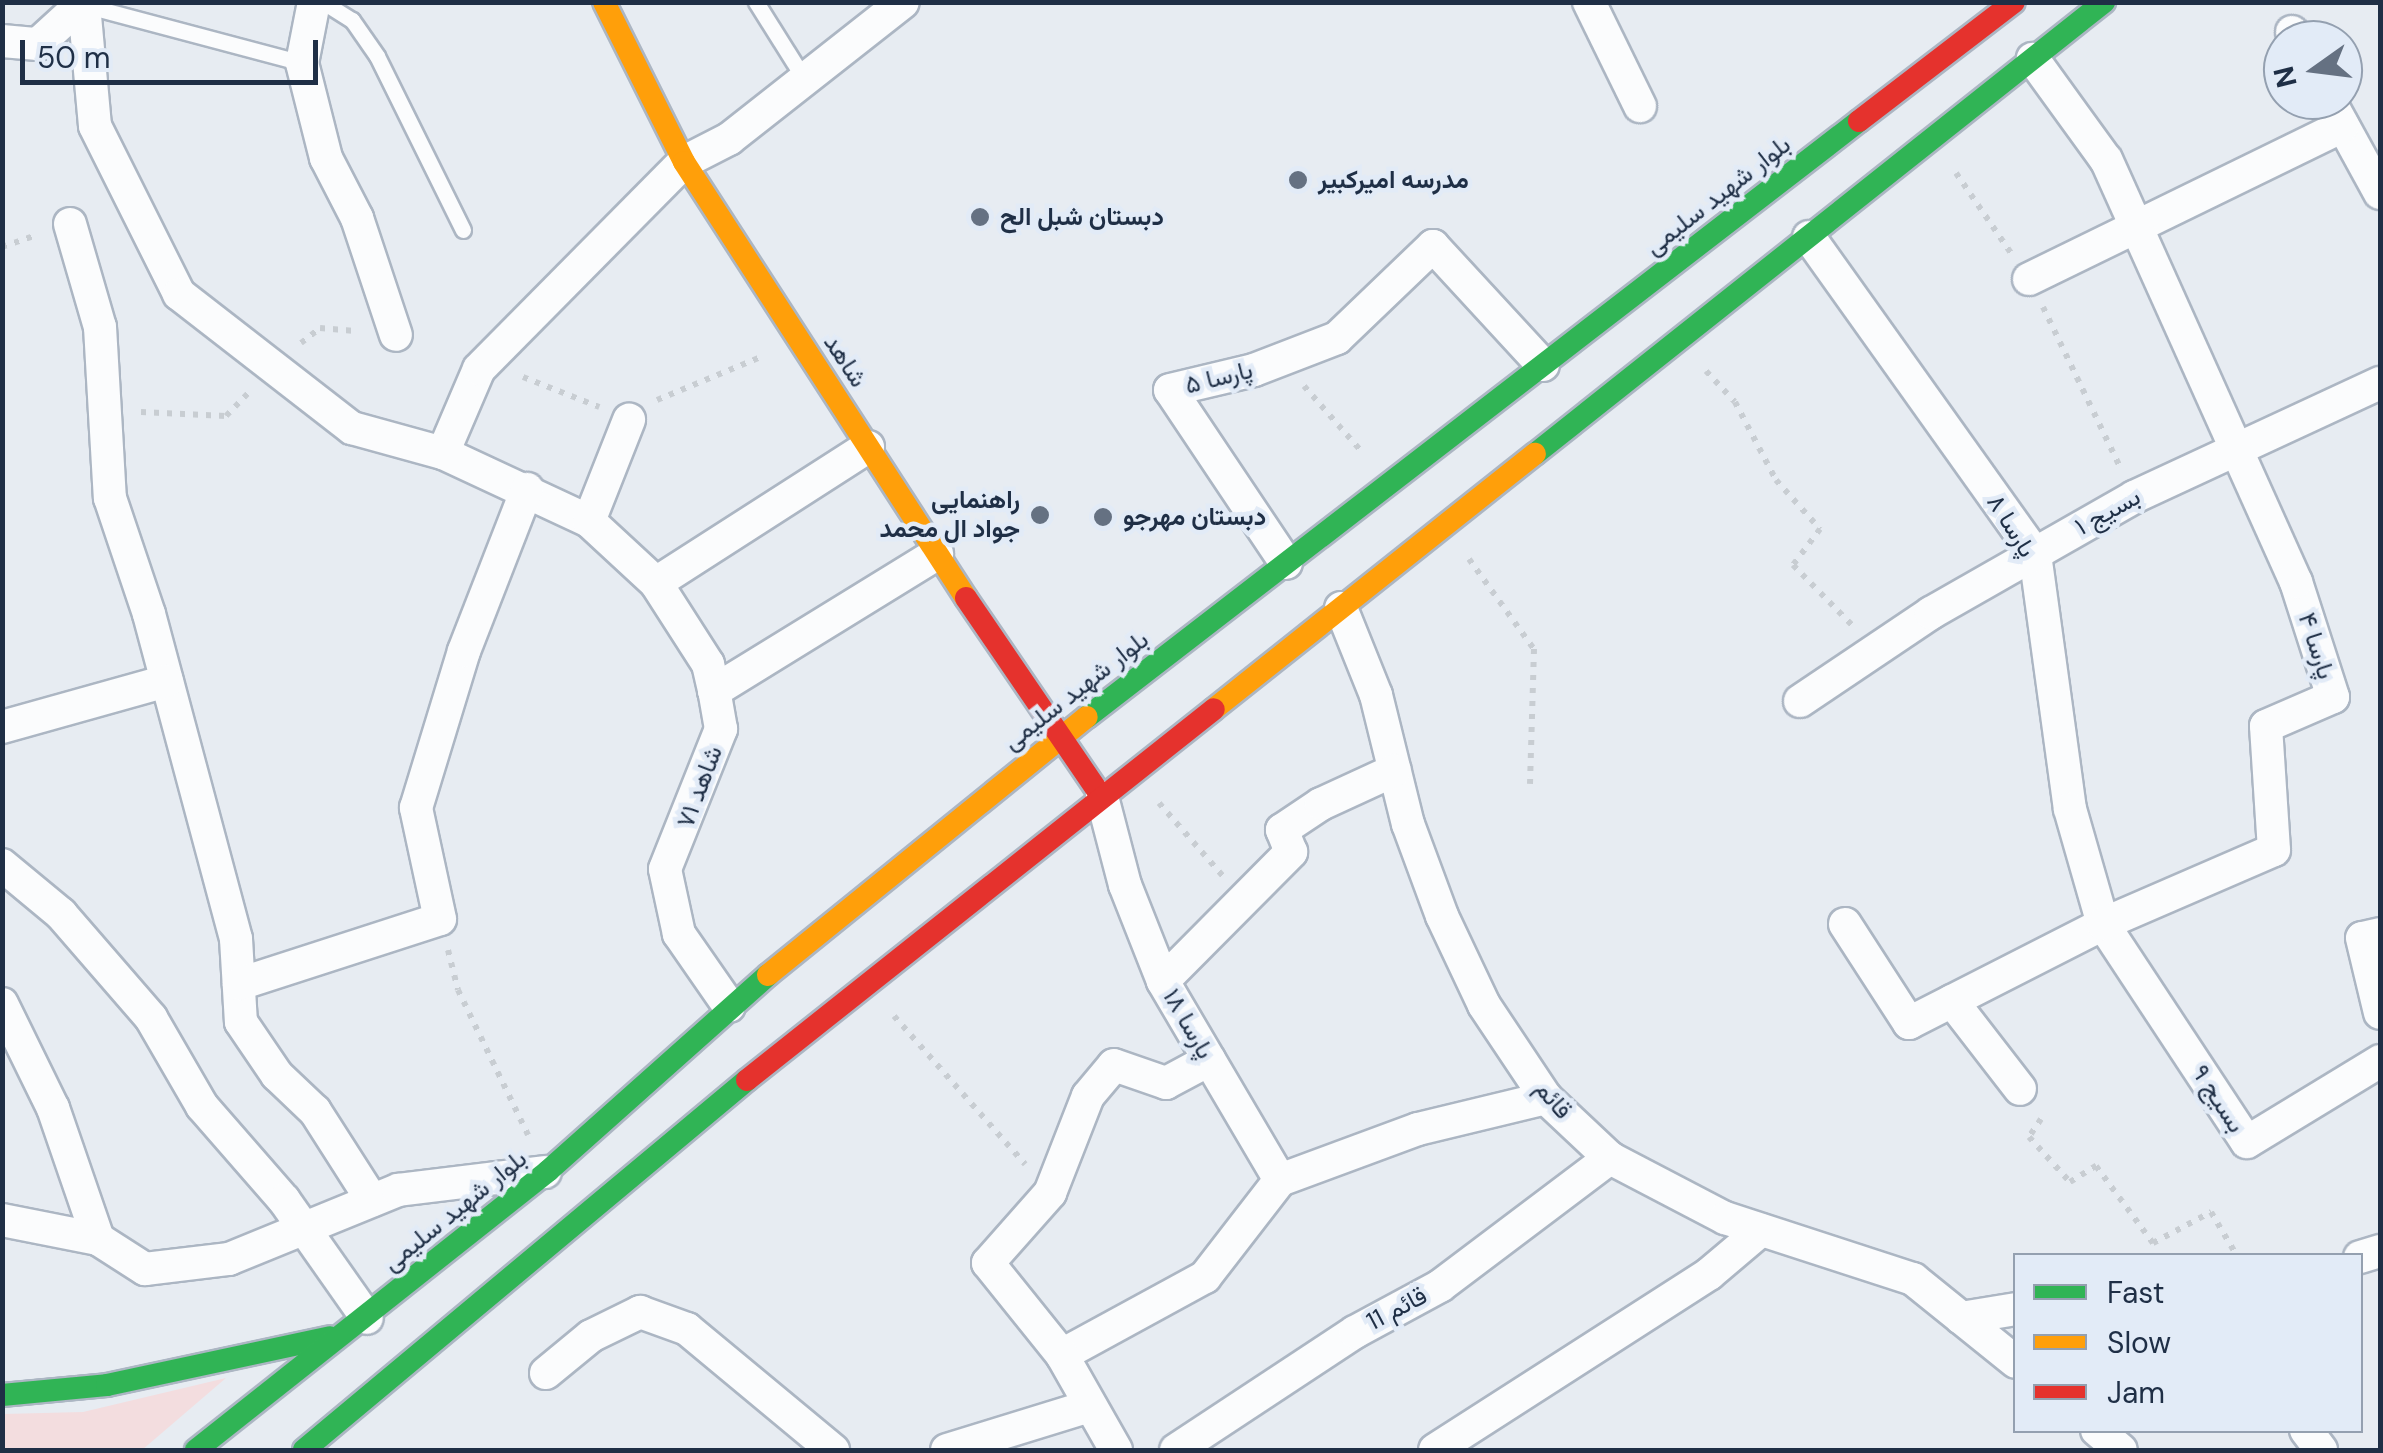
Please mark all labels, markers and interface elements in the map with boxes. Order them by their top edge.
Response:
scale bar [25,20,322,82]
north arrow [2263,20,2363,120]
text: 50 m [37,38,111,77]
text: N [2265,63,2306,91]
street label: بلوار شهید سلیمی [1639,130,1797,262]
place label: مدرسه امیرکبیر [1318,165,1469,195]
marker: مدرسه امیرکبیر [1287,169,1309,191]
place label: دبستان شبل الح [1000,202,1164,232]
marker: دبستان شبل الح [969,206,991,228]
street label: شاهد [817,329,873,393]
street label: پارسا ۵ [1182,355,1256,401]
street label: بسیج ۱ [2070,482,2146,542]
place label: راهنمایی جواد ال محمد [879,486,1020,545]
street label: پارسا ۸ [1980,489,2042,563]
place label: دبستان مهرجو [1123,502,1266,532]
marker: راهنمایی جواد ال محمد [1029,504,1051,526]
marker: دبستان مهرجو [1092,506,1114,528]
street label: پارسا ۴ [2291,609,2341,683]
street label: بلوار شهید سلیمی [997,625,1155,757]
street label: شاهد ۷۱ [671,742,729,832]
street label: پارسا ۱۸ [1156,984,1220,1064]
street label: بسیج ۹ [2185,1059,2251,1139]
street label: قائم [1528,1075,1578,1125]
street label: بلوار شهید سلیمی [377,1144,533,1278]
legend [2013,1253,2363,1433]
text: Fast [2107,1273,2165,1312]
street label: قائم 11 [1362,1281,1432,1337]
text: Slow [2107,1323,2171,1362]
text: Jam [2107,1373,2165,1412]

